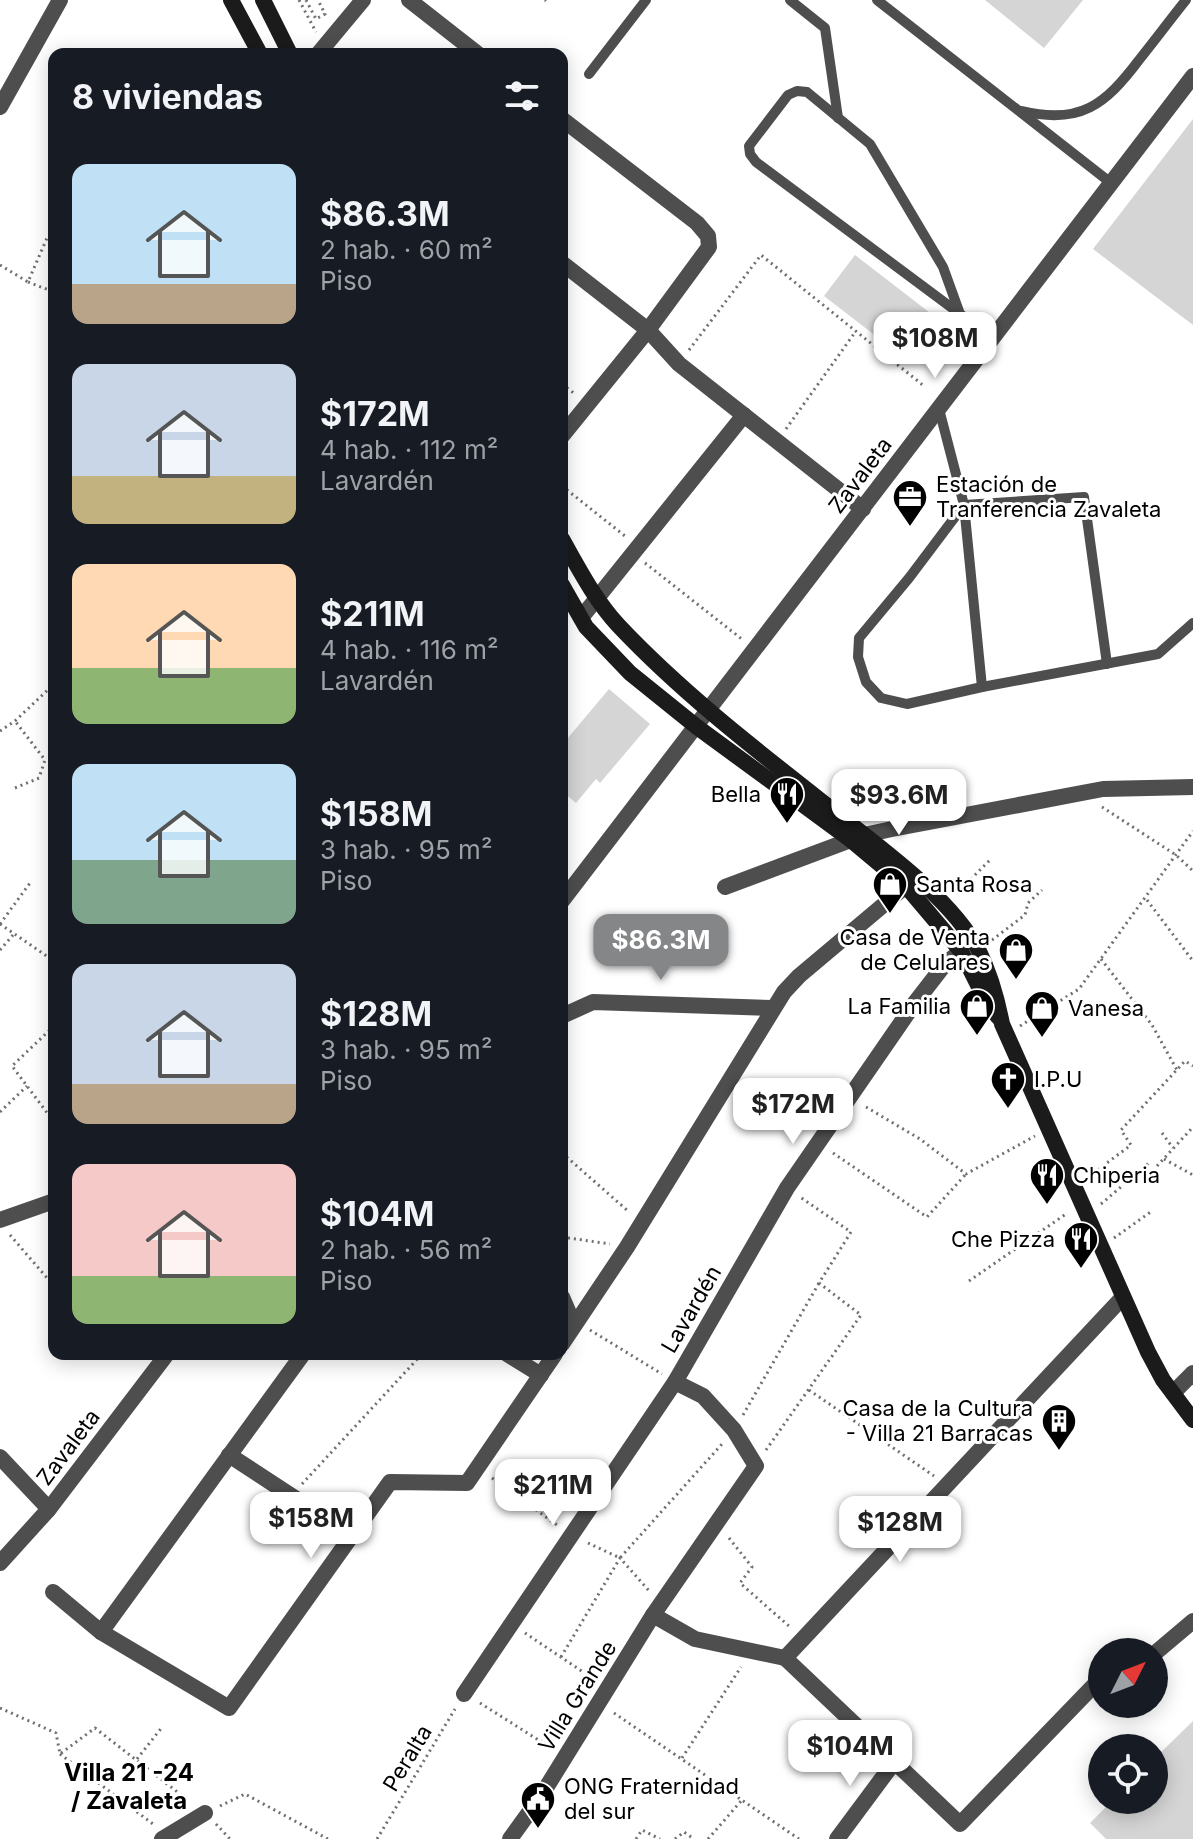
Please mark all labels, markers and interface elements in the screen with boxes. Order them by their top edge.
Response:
icon: filters [500,74,544,118]
text: 8 viviendas [72,76,263,117]
text: $86.3M [320,193,450,234]
icon: home [136,196,232,292]
text: 2 hab. · 60 m² [320,234,493,265]
text: Piso [320,265,372,296]
pin: $108M [879,312,991,380]
text: $108M [892,322,978,353]
text: $172M [320,393,430,434]
icon: home [136,396,232,492]
street label: Zavaleta [823,432,897,518]
text: 4 hab. · 112 m² [320,434,498,465]
text: Lavardén [320,465,434,496]
place label: Estación de Tranferencia Zavaleta [936,471,1161,522]
office icon: Estación de Tranferencia Zavaleta [891,478,929,528]
text: $211M [320,593,425,634]
icon: home [136,596,232,692]
text: 4 hab. · 116 m² [320,634,498,665]
text: Lavardén [320,665,434,696]
pin: $93.6M [834,769,964,837]
restaurant icon: Bella [768,775,806,825]
text: $93.6M [849,779,949,810]
place label: Bella [711,781,761,807]
text: $158M [320,793,432,834]
icon: home [136,796,232,892]
text: 3 hab. · 95 m² [320,834,492,865]
text: Piso [320,865,372,896]
shop icon: Santa Rosa [871,865,909,915]
place label: Santa Rosa [916,871,1032,897]
pin: $86.3M [596,914,726,982]
text: $86.3M [611,924,711,955]
place label: Casa de Venta de Celulares [839,924,990,975]
shop icon: Casa de Venta de Celulares [997,931,1035,981]
shop icon: La Familia [958,987,996,1037]
shop icon: Vanesa [1023,989,1061,1039]
text: $128M [320,993,432,1034]
place label: La Familia [848,993,951,1019]
place label: Vanesa [1068,995,1144,1021]
icon: home [136,996,232,1092]
text: 3 hab. · 95 m² [320,1034,492,1065]
church icon: I.P.U [989,1060,1027,1110]
text: Piso [320,1065,372,1096]
place label: I.P.U [1034,1066,1082,1092]
pin: $172M [737,1078,849,1146]
text: $172M [751,1088,835,1119]
restaurant icon: Chiperia [1028,1156,1066,1206]
place label: Chiperia [1073,1162,1160,1188]
text: $104M [320,1193,435,1234]
icon: home [136,1196,232,1292]
restaurant icon: Che Pizza [1062,1220,1100,1270]
place label: Che Pizza [951,1226,1055,1252]
text: 2 hab. · 56 m² [320,1234,492,1265]
street label: Lavardén [656,1261,726,1357]
text: Piso [320,1265,372,1296]
place label: Casa de la Cultura - Villa 21 Barracas [842,1395,1033,1446]
building icon: Casa de la Cultura - Villa 21 Barracas [1040,1402,1078,1452]
street label: Zavaleta [31,1404,105,1490]
pin: $211M [497,1459,609,1527]
text: $211M [513,1469,593,1500]
pin: $158M [255,1492,367,1560]
pin: $128M [844,1496,956,1564]
text: $158M [268,1502,354,1533]
text: $128M [857,1506,943,1537]
street label: Villa Grande [533,1636,621,1756]
north arrow [1088,1638,1168,1718]
map controls [1088,1638,1168,1814]
street label: Peralta [377,1720,437,1796]
pin: $104M [794,1720,906,1788]
text: $104M [806,1730,894,1761]
button: locate [1088,1734,1168,1814]
district label: Villa 21 -24 / Zavaleta [64,1758,194,1815]
place label: ONG Fraternidad del sur [564,1773,739,1824]
public building icon: ONG Fraternidad del sur [519,1780,557,1830]

